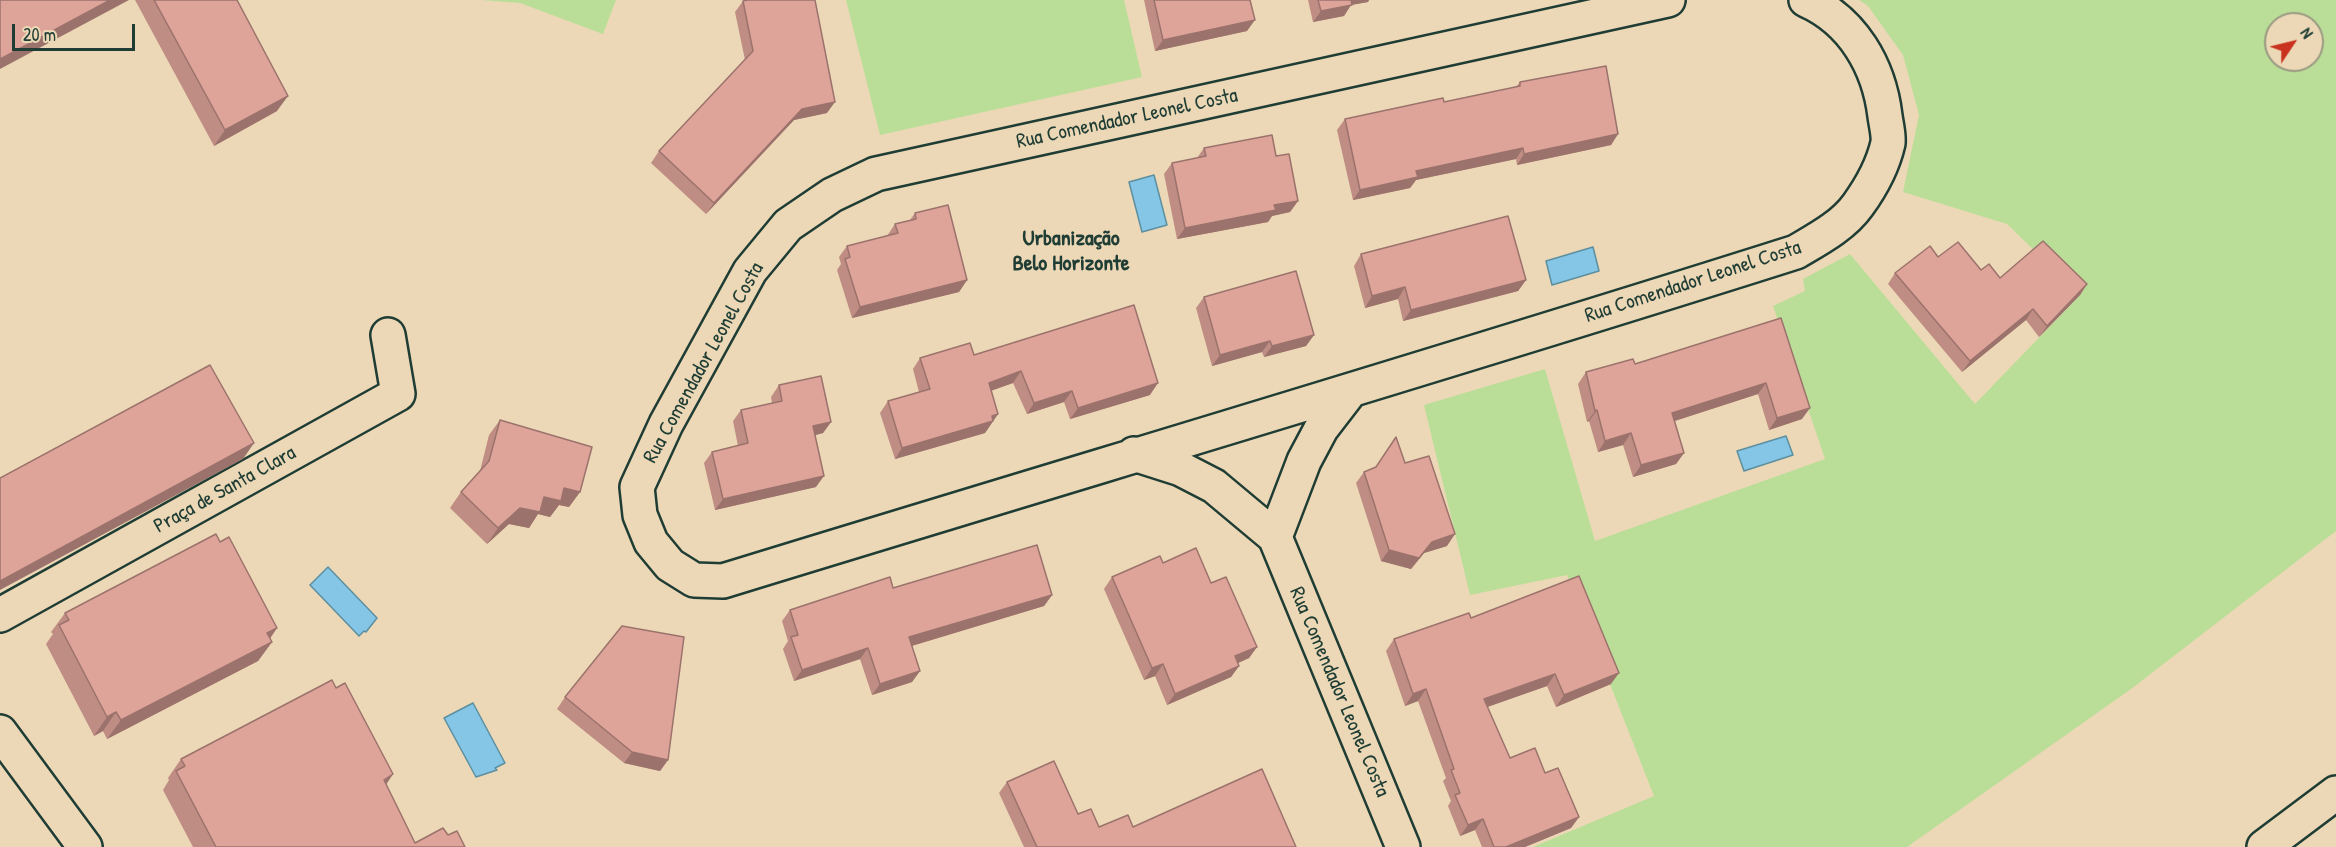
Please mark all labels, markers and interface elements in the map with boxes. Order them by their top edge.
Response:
scale bar [15,12,138,50]
north arrow [2264,12,2324,72]
text: 20 m [23,22,56,47]
text: N [2296,23,2319,43]
street label: Rua Comendador Leonel Costa [1014,83,1240,155]
district label: Urbanização Belo Horizonte [1013,226,1129,278]
street label: Rua Comendador Leonel Costa [1582,235,1804,329]
street label: Rua Comendador Leonel Costa [638,258,770,468]
street label: Praça de Santa Clara [150,441,300,539]
street label: Rua Comendador Leonel Costa [1283,583,1395,801]

